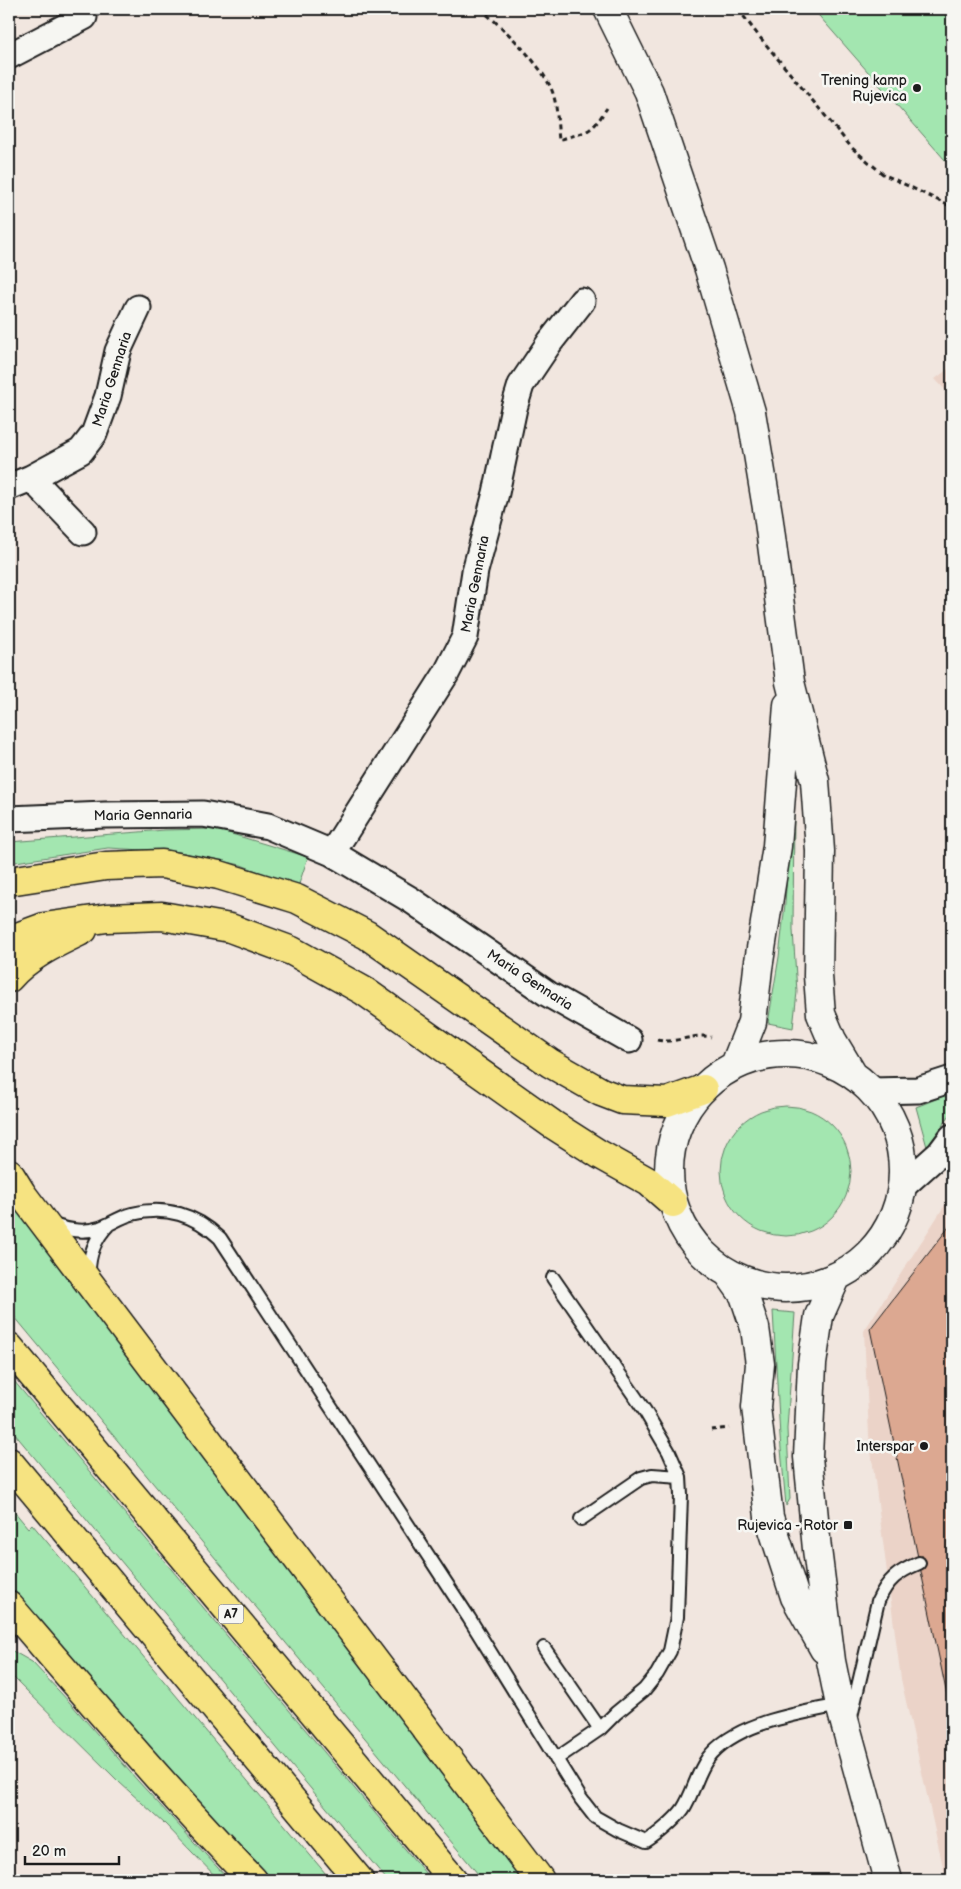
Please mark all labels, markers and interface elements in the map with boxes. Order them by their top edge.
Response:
place label: Trening kamp Rujevica [821,72,907,105]
marker: Trening kamp Rujevica [911,82,923,94]
street label: Maria Gennaria [89,329,135,429]
street label: Maria Gennaria [457,534,493,634]
street label: Maria Gennaria [93,806,193,824]
street label: Maria Gennaria [484,946,576,1014]
place label: Interspar [857,1438,915,1455]
marker: Interspar [918,1440,930,1452]
place label: Rujevica - Rotor [737,1517,839,1534]
marker: Rujevica - Rotor [842,1519,854,1531]
road number: A7 [218,1605,244,1624]
scale bar [25,1834,119,1866]
text: 20 m [32,1842,66,1861]

